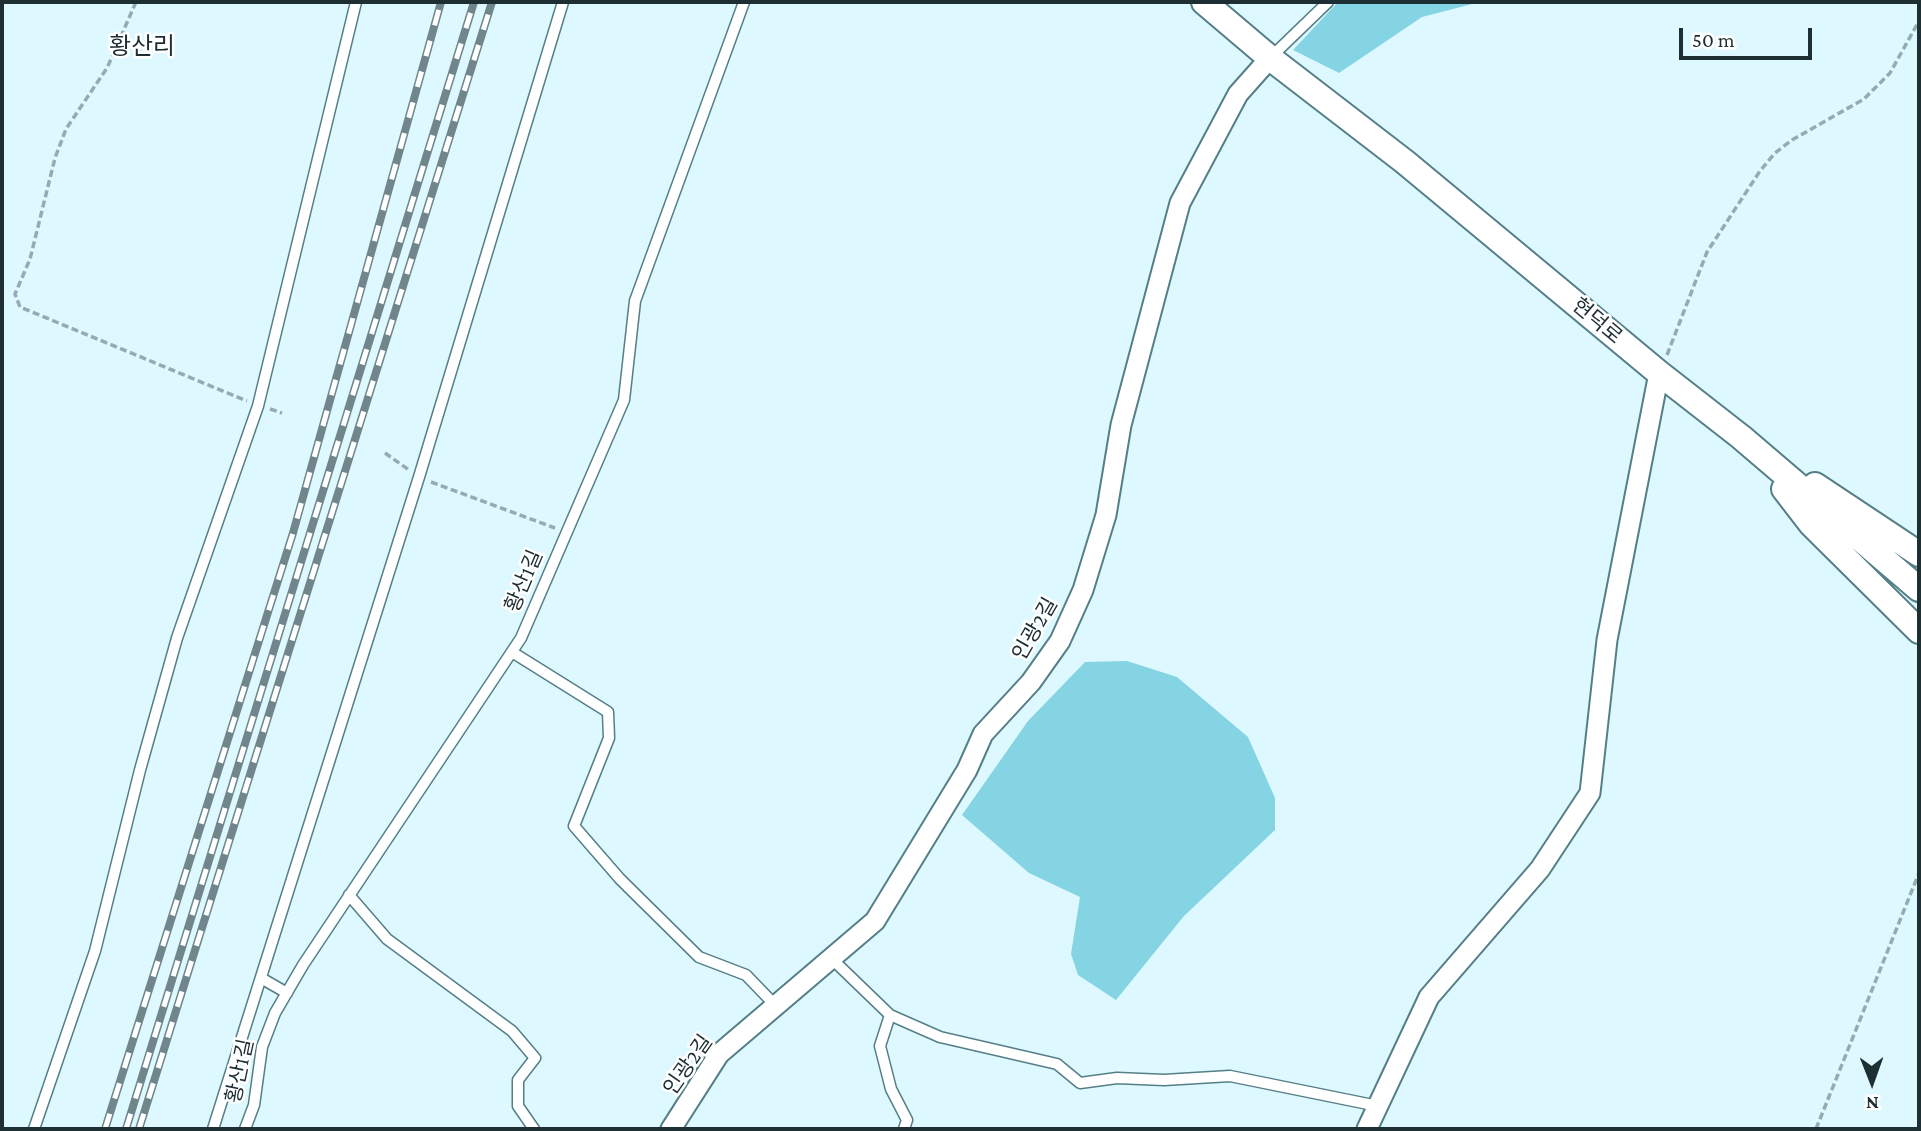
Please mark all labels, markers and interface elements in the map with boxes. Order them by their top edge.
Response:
scale bar [1683,14,1816,58]
text: 50 m [1692,28,1735,52]
district label: 황산리 [109,33,175,61]
street label: 현덕로 [1567,293,1627,349]
street label: 황산1길 [500,546,548,616]
street label: 인광2길 [1007,593,1063,665]
street label: 인광2길 [658,1030,718,1100]
street label: 황산1길 [221,1037,259,1105]
north arrow [1837,1047,1907,1117]
text: N [1866,1093,1879,1114]

